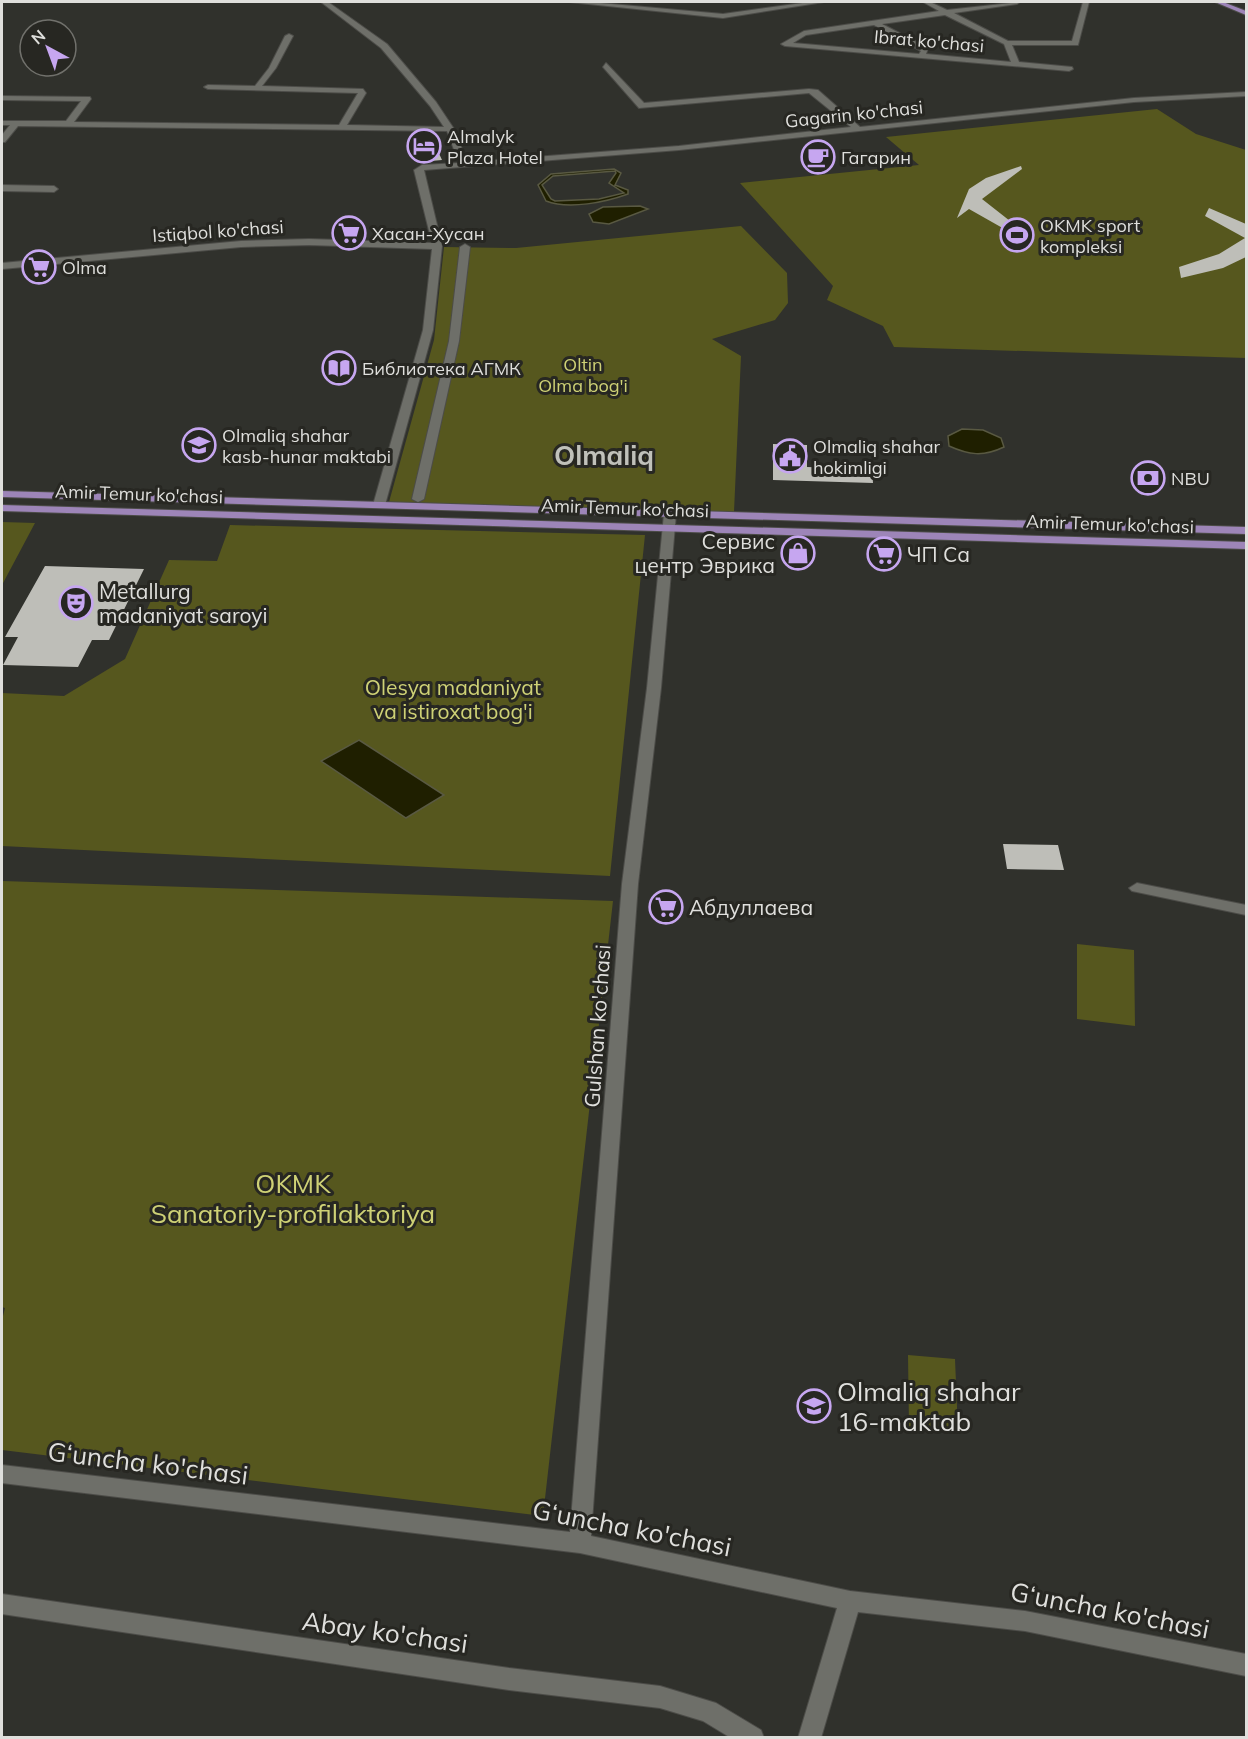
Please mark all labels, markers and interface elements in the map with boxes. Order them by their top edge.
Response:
north arrow [18,18,78,78]
text: N [27,25,49,48]
street label: Ibrat ko'chasi [873,25,985,57]
street label: Gagarin ko'chasi [784,95,924,133]
place label: Almalyk Plaza Hotel [447,125,543,169]
hotel icon: Almalyk Plaza Hotel [406,128,442,164]
cafe icon: Гагарин [800,139,836,175]
place label: Гагарин [841,146,911,169]
place label: OKMK sport kompleksi [1040,214,1140,258]
street label: Istiqbol ko'chasi [151,215,285,247]
supermarket icon: Хасан-Хусан [331,215,367,251]
sports icon: OKMK sport kompleksi [999,217,1035,253]
place label: Хасан-Хусан [372,222,485,245]
supermarket icon: Olma [21,249,57,285]
place label: Olma [62,256,107,279]
library icon: Библиотека АГМК [321,350,357,386]
park label: Oltin Olma bog'i [538,353,628,397]
place label: Библиотека АГМК [362,357,521,380]
place label: Olmaliq shahar kasb-hunar maktabi [222,424,391,468]
school or university icon: Olmaliq shahar kasb-hunar maktabi [181,427,217,463]
place label: Olmaliq shahar hokimligi [813,435,940,479]
district label: Olmaliq [554,438,654,472]
public building icon: Olmaliq shahar hokimligi [772,438,808,474]
bank icon: NBU [1130,460,1166,496]
place label: NBU [1171,467,1210,490]
street label: Amir Temur ko'chasi [55,480,223,508]
street label: Amir Temur ko'chasi [541,494,709,522]
street label: Amir Temur ko'chasi [1026,510,1194,538]
place label: Сервис центр Эврика [635,528,775,578]
shop icon: Сервис центр Эврика [780,535,816,571]
supermarket icon: ЧП Са [866,536,902,572]
place label: ЧП Са [907,541,970,567]
place label: Metallurg madaniyat saroyi [99,578,267,628]
theatre icon: Metallurg madaniyat saroyi [58,585,94,621]
park label: Olesya madaniyat va istiroxat bog'i [365,674,541,724]
supermarket icon: Абдуллаева [648,889,684,925]
place label: Абдуллаева [689,894,813,920]
street label: Gulshan ko'chasi [578,944,616,1108]
park label: OKMK Sanatoriy-profilaktoriya [151,1167,435,1230]
place label: Olmaliq shahar 16-maktab [837,1375,1021,1438]
school or university icon: Olmaliq shahar 16-maktab [796,1388,832,1424]
street label: G‘uncha ko'chasi [46,1434,250,1492]
street label: G‘uncha ko'chasi [530,1493,734,1563]
street label: G‘uncha ko'chasi [1008,1575,1212,1645]
street label: Abay ko'chasi [300,1604,470,1660]

